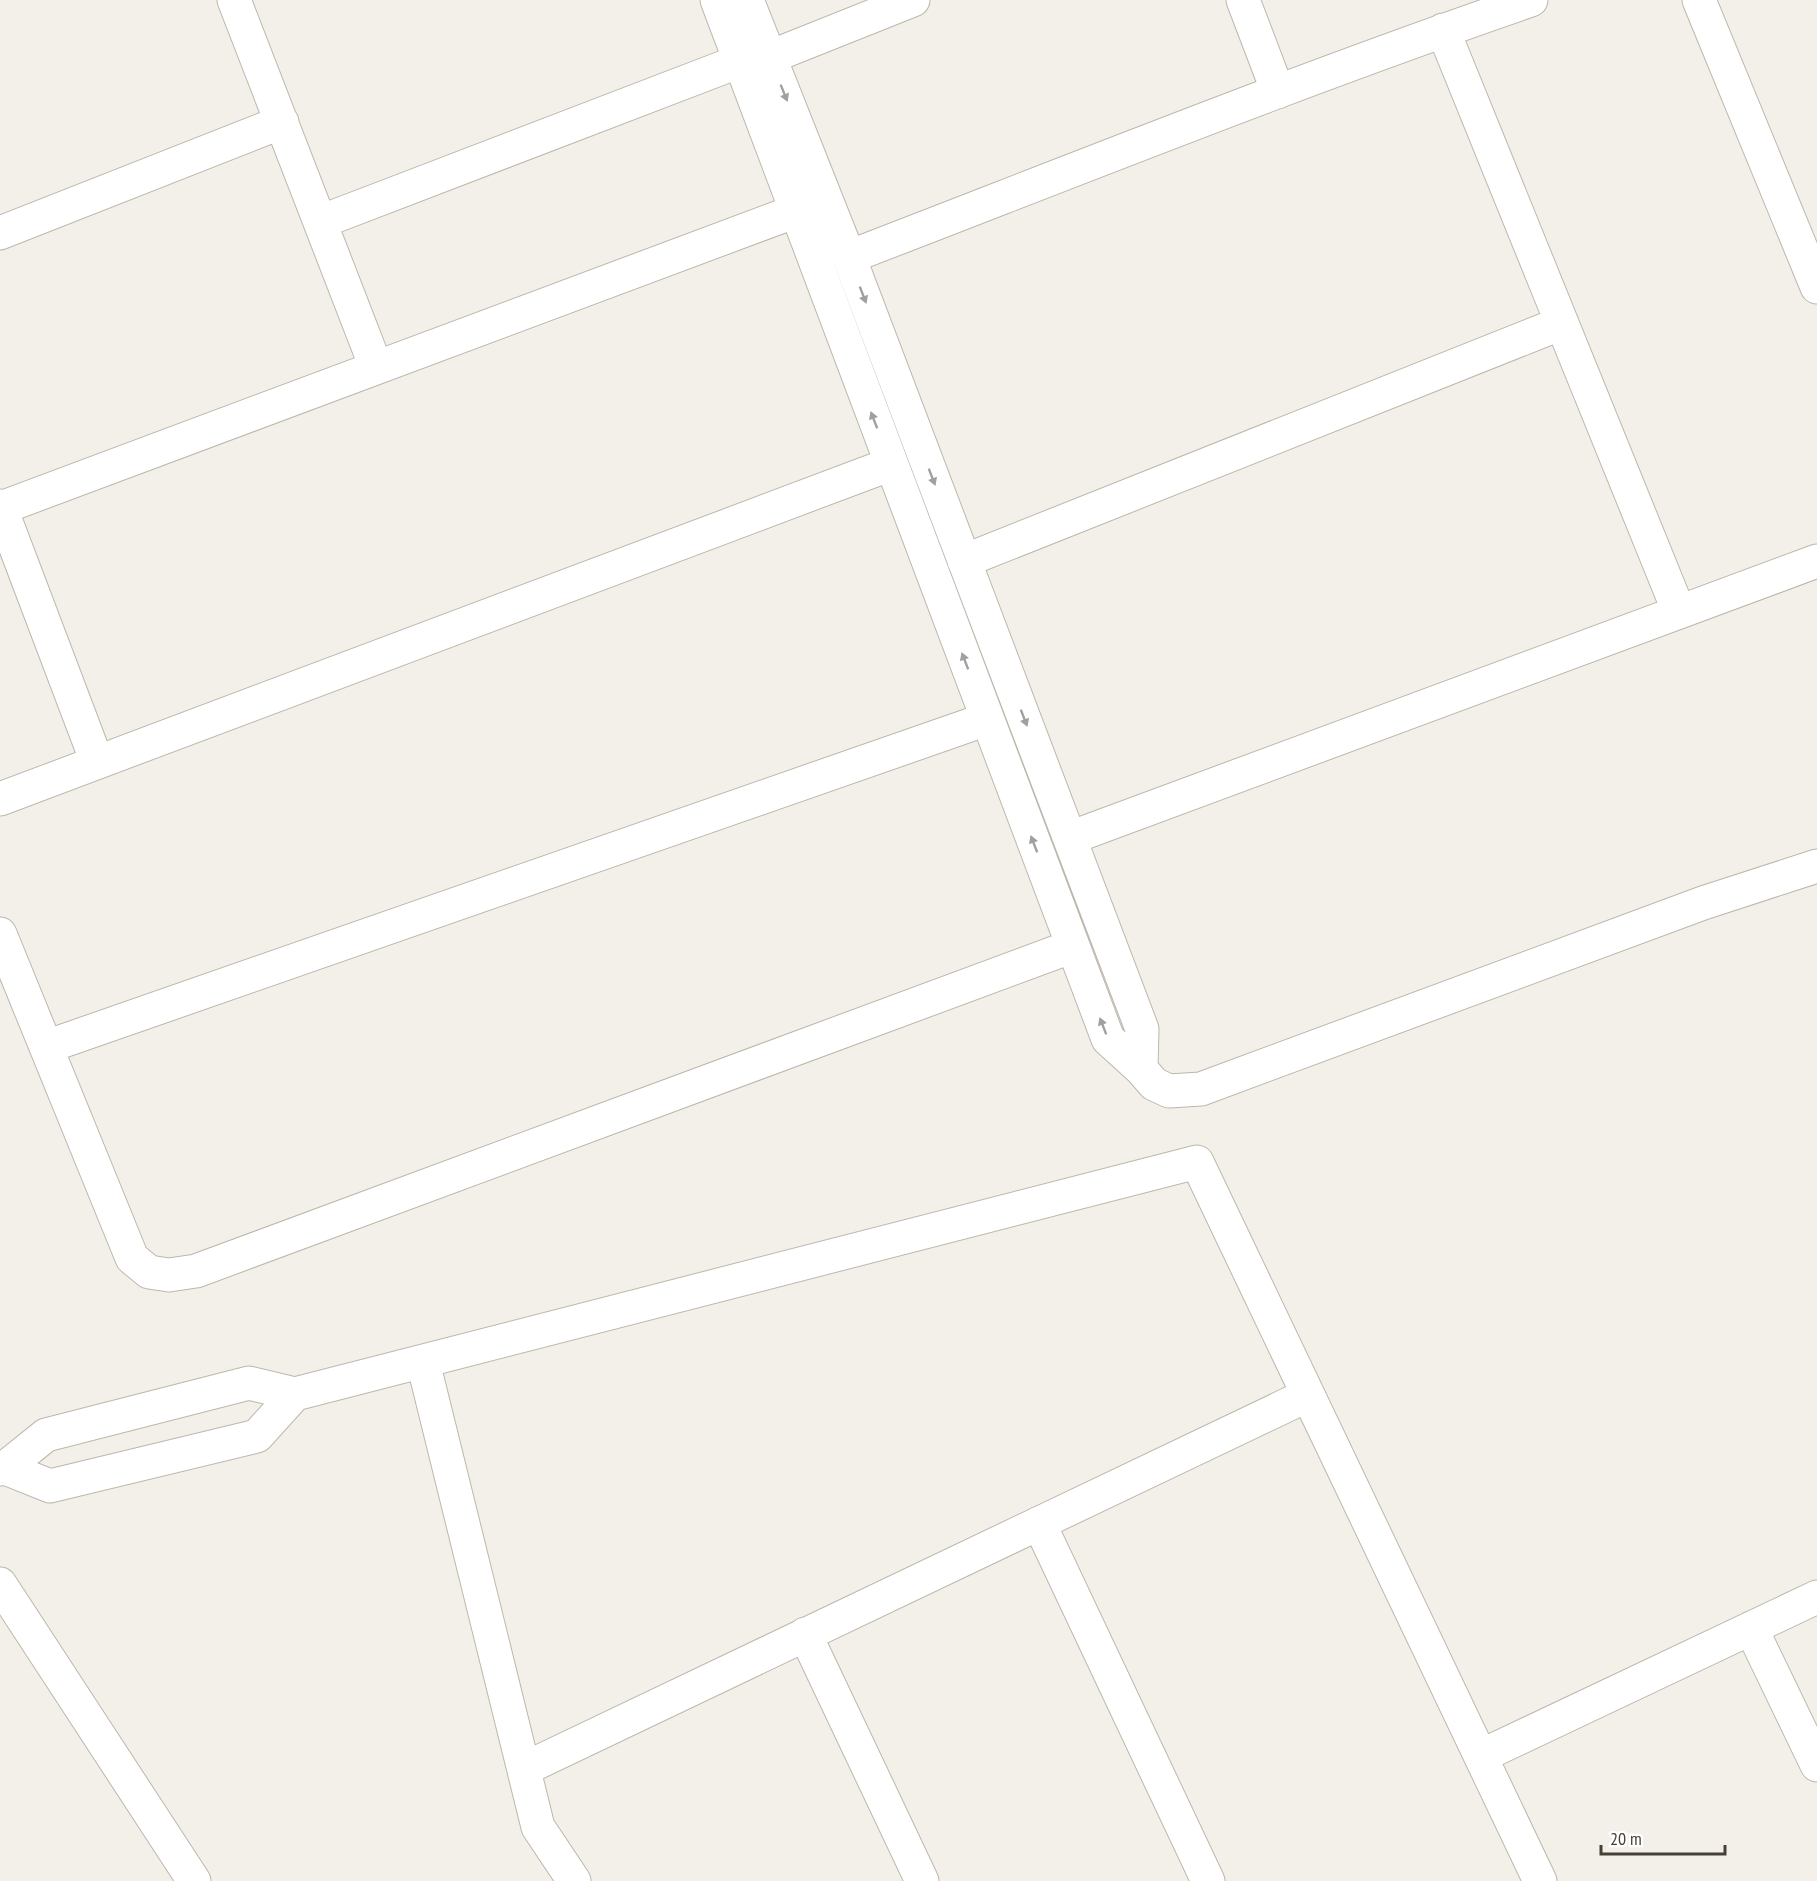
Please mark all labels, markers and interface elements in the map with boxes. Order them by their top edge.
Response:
one-way arrow [779,85,789,103]
one-way arrow [858,286,868,304]
one-way arrow [869,411,879,429]
one-way arrow [928,468,938,486]
one-way arrow [960,652,969,670]
one-way arrow [1020,709,1029,727]
one-way arrow [1029,834,1039,852]
one-way arrow [1098,1017,1107,1035]
scale bar [1601,1818,1726,1856]
text: 20 m [1610,1827,1642,1850]

